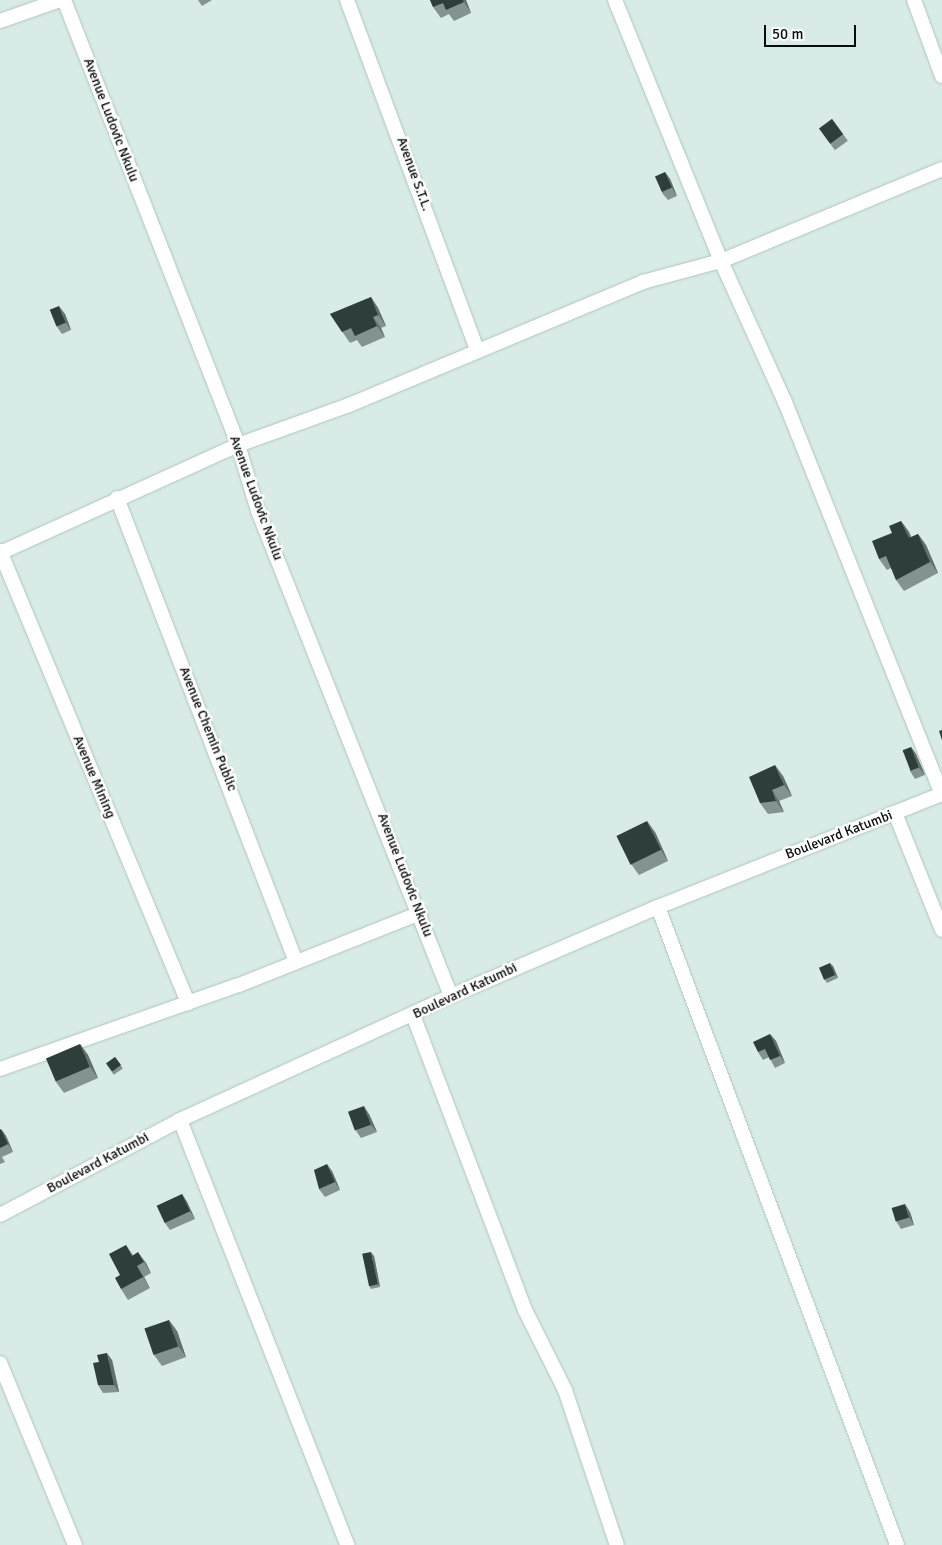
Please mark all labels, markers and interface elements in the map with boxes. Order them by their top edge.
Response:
scale bar [767,15,860,47]
text: 50 m [772,25,803,43]
street label: Avenue Ludovic Nkulu [80,56,142,184]
street label: Avenue S.T.L. [393,135,435,213]
street label: Avenue Ludovic Nkulu [226,433,286,563]
street label: Avenue Chemin Public [175,664,241,794]
street label: Avenue Mining [69,733,119,821]
street label: Boulevard Katumbi [783,807,895,863]
street label: Avenue Ludovic Nkulu [374,811,436,939]
street label: Boulevard Katumbi [410,959,520,1023]
street label: Boulevard Katumbi [44,1129,152,1197]

